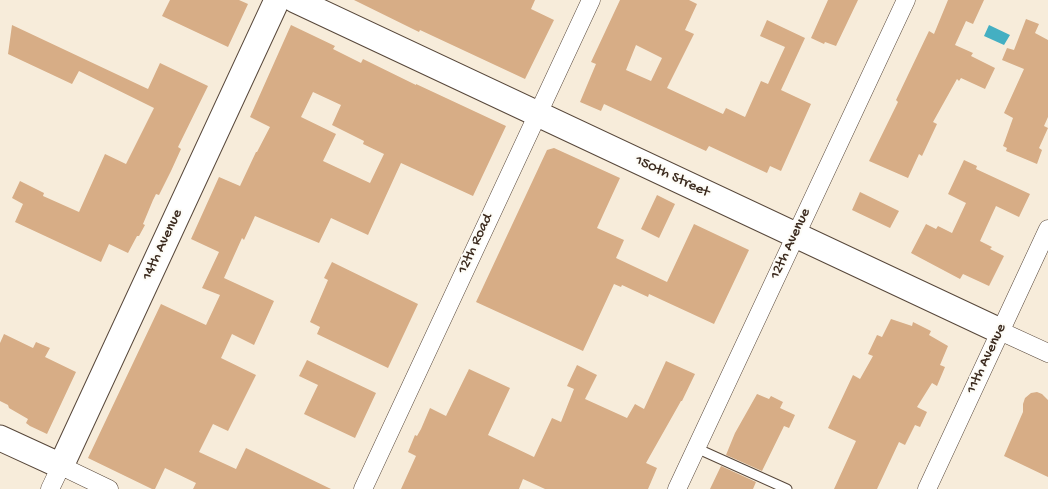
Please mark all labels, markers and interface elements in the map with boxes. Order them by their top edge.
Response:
street label: 150th Street [632,152,712,202]
street label: 12th Avenue [767,206,815,282]
street label: 14th Avenue [139,207,187,283]
street label: 12th Road [454,211,498,277]
street label: 11th Avenue [963,321,1011,397]

